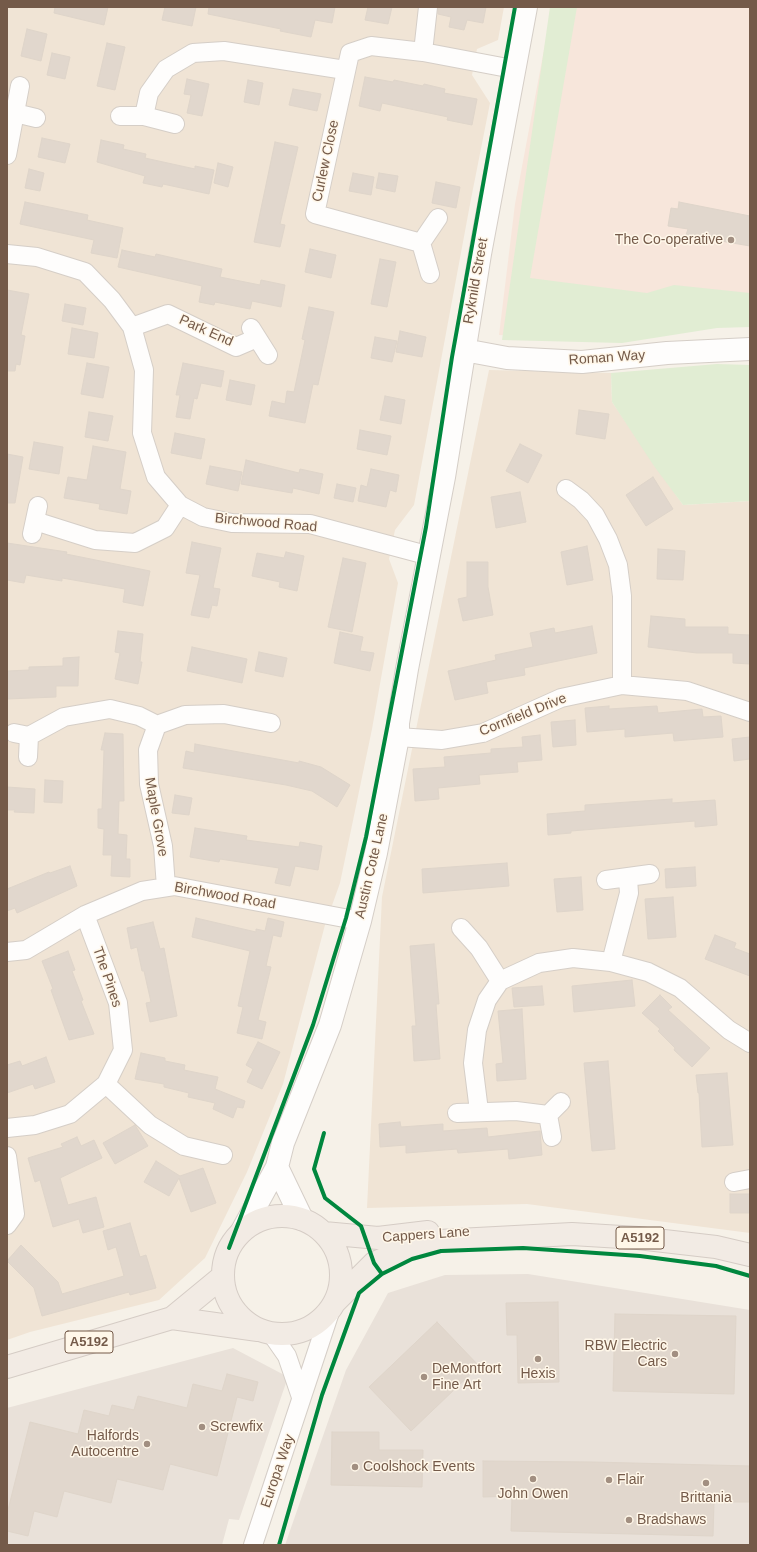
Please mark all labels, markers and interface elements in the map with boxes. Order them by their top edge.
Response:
street label: Curlew Close [309,119,343,203]
place label: The Co-operative [615,232,723,248]
marker: The Co-operative [726,235,736,245]
street label: Ryknild Street [460,237,492,325]
street label: Park End [176,312,236,350]
street label: Roman Way [568,347,646,369]
street label: Birchwood Road [214,510,318,536]
street label: Cornfield Drive [477,690,569,740]
street label: Maple Grove [141,776,171,858]
street label: Austin Cote Lane [352,812,392,920]
street label: Birchwood Road [173,879,277,913]
street label: The Pines [89,944,125,1010]
street label: Cappers Lane [382,1224,470,1246]
road number: A5192 [616,1227,664,1249]
road number: A5192 [65,1331,113,1353]
place label: RBW Electric Cars [585,1338,667,1370]
marker: RBW Electric Cars [670,1349,680,1359]
marker: Hexis [533,1354,543,1364]
place label: DeMontfort Fine Art [432,1361,501,1394]
place label: Hexis [520,1366,556,1382]
marker: DeMontfort Fine Art [419,1372,429,1382]
place label: Screwfix [210,1419,263,1435]
marker: Screwfix [197,1422,207,1432]
place label: Halfords Autocentre [71,1428,139,1460]
street label: Europa Way [258,1432,298,1510]
marker: Halfords Autocentre [142,1439,152,1449]
place label: Coolshock Events [363,1459,475,1475]
marker: Coolshock Events [350,1462,360,1472]
place label: Flair [617,1472,644,1488]
marker: John Owen [528,1474,538,1484]
marker: Flair [604,1475,614,1485]
marker: Brittania [701,1478,711,1488]
place label: John Owen [498,1486,568,1502]
place label: Brittania [680,1490,732,1506]
place label: Bradshaws [637,1512,706,1528]
marker: Bradshaws [624,1515,634,1525]

